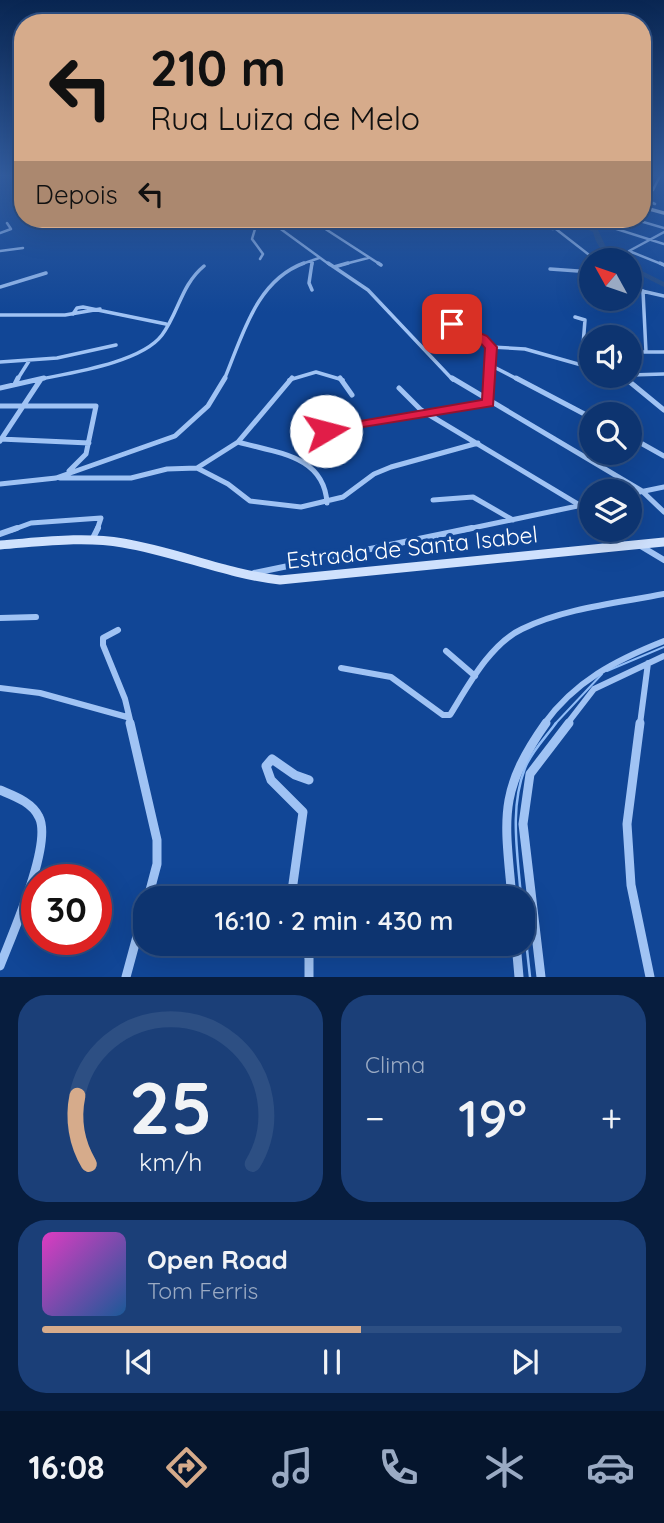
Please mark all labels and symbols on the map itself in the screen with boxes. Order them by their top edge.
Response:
north arrow [579,248,642,312]
pin [422,294,482,354]
position arrow [289,394,363,468]
street label: Estrada de Santa Isabel [285,519,539,575]
speed limit sign: 30 [21,864,112,955]

